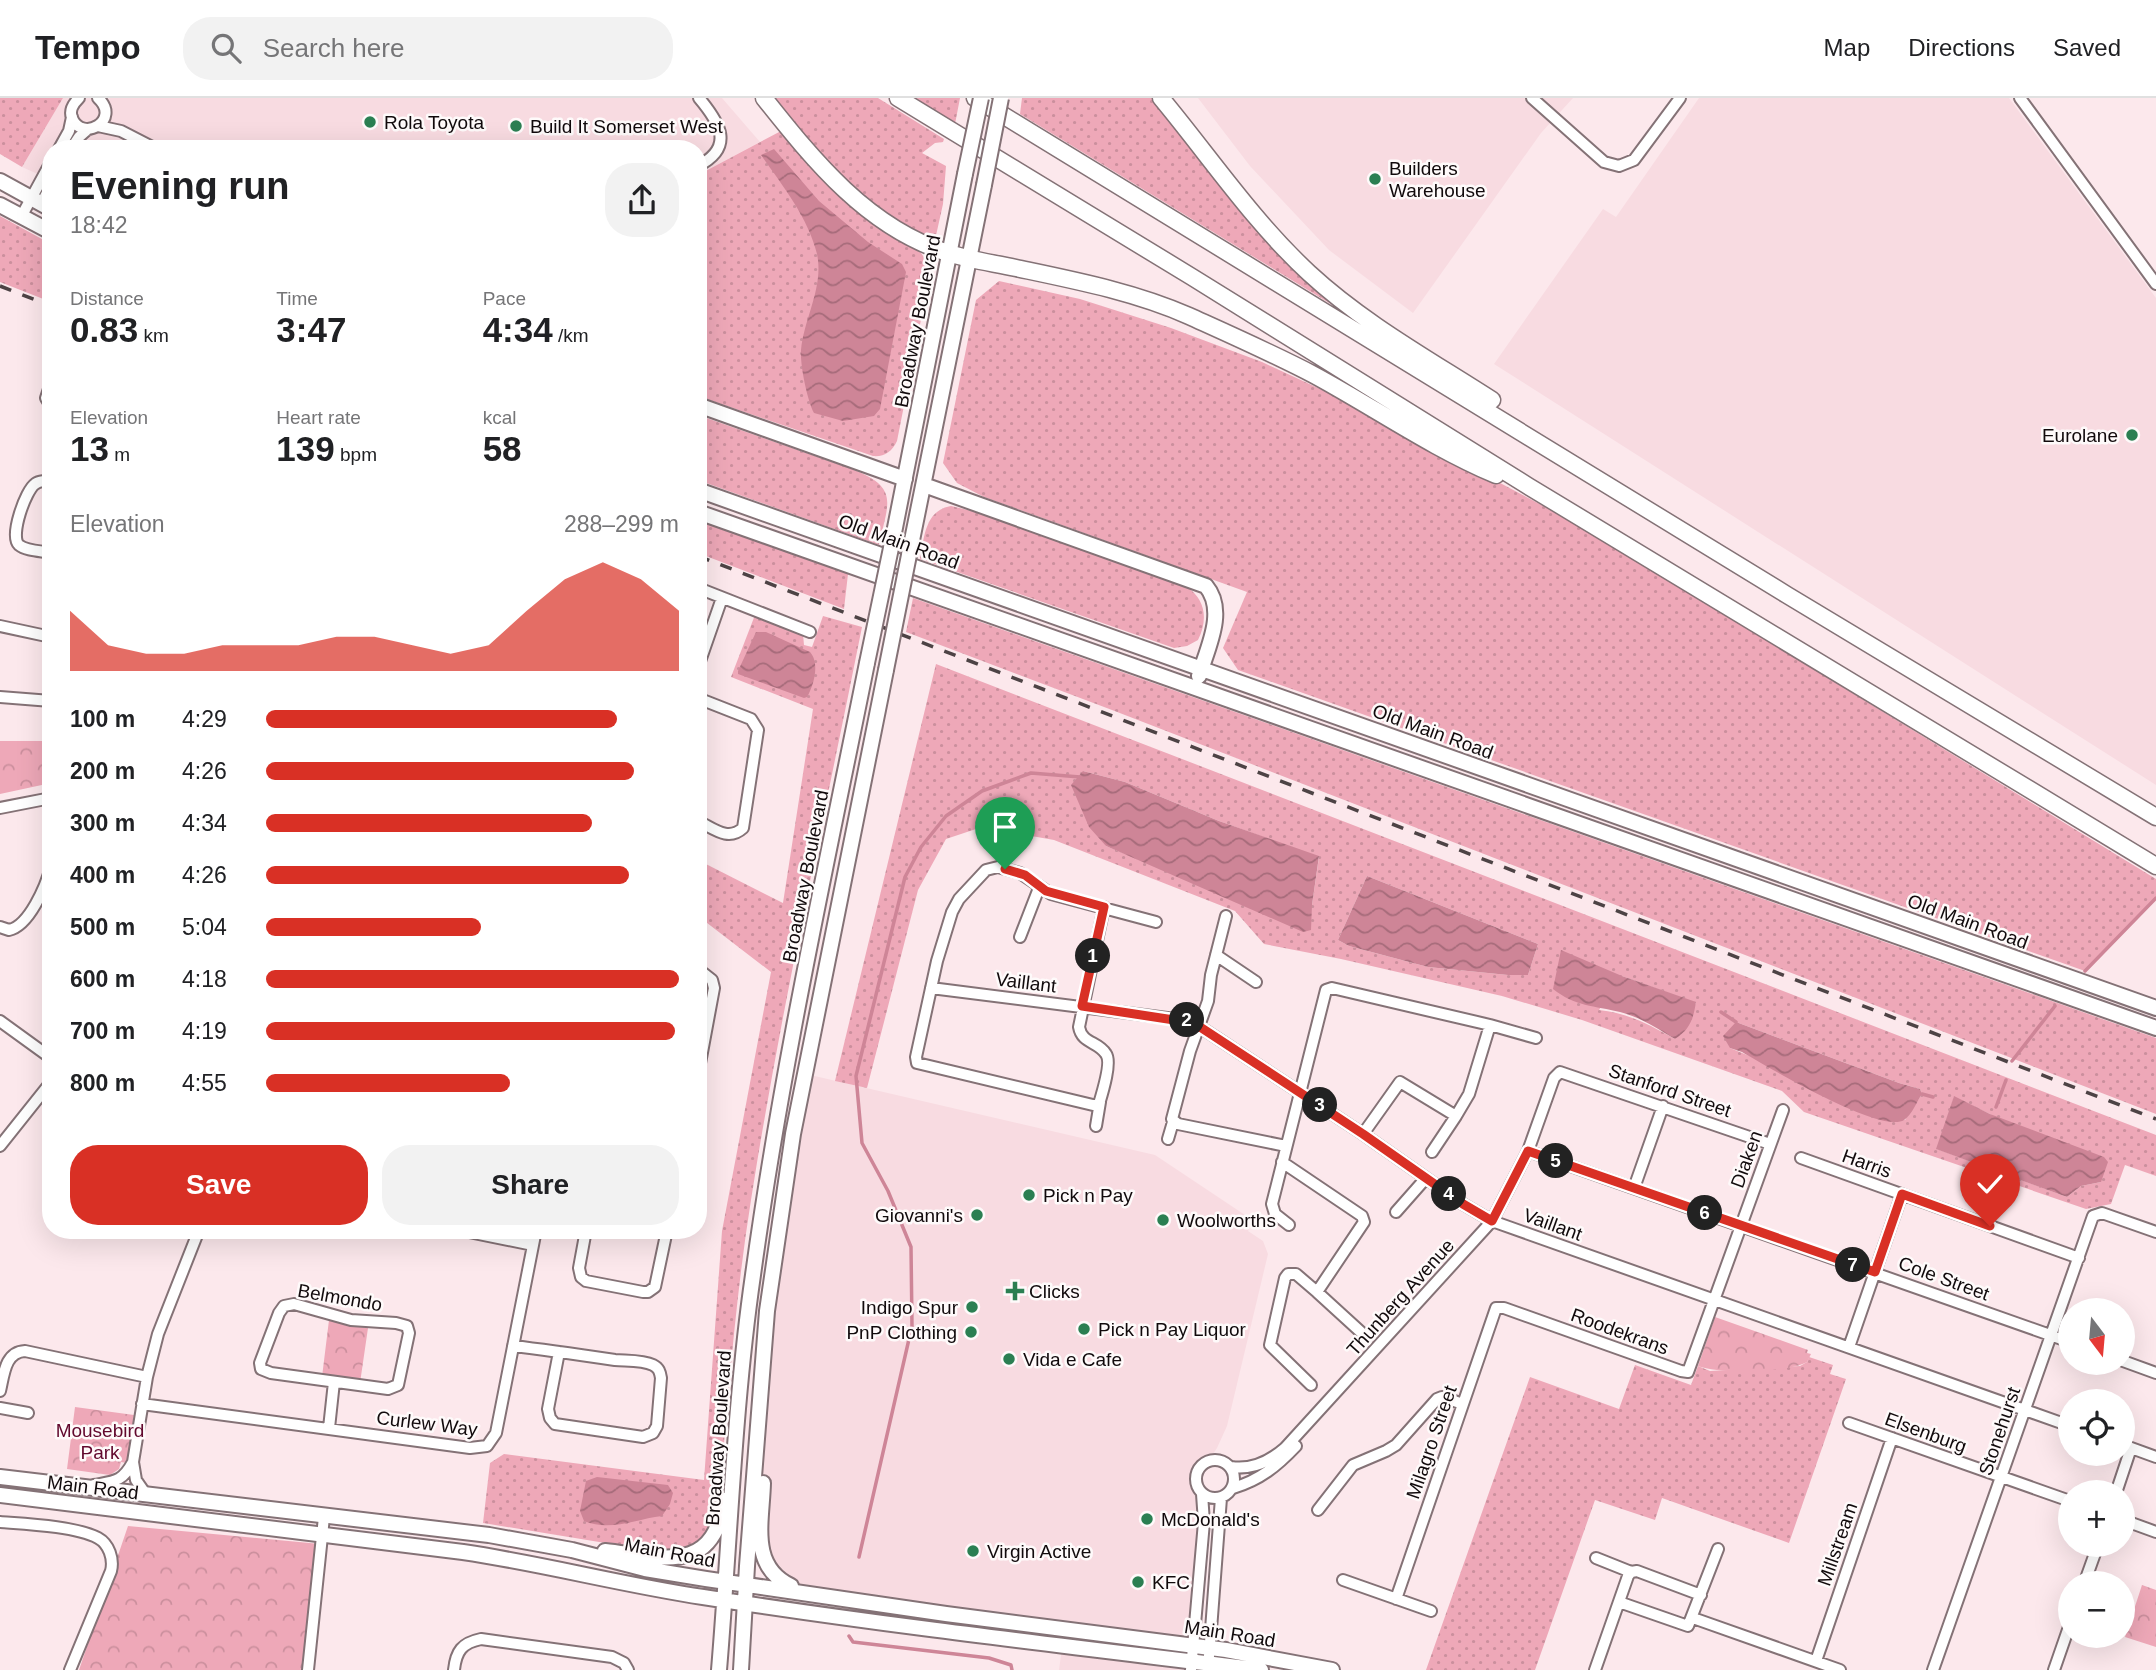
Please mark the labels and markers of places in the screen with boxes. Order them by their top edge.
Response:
place label: Rola Toyota [384,112,484,133]
marker: Rola Toyota [362,114,378,130]
place label: Build It Somerset West [530,116,724,137]
marker: Build It Somerset West [508,118,524,134]
place label: Builders Warehouse [1389,158,1485,201]
marker: Builders Warehouse [1367,171,1383,187]
place label: Eurolane [2042,425,2118,446]
marker: Eurolane [2124,427,2140,443]
pin [975,797,1035,869]
pin: 1 [1076,938,1110,974]
pin: 2 [1170,1002,1204,1038]
pin: 3 [1302,1088,1338,1122]
pin: 5 [1538,1144,1574,1178]
pin [1960,1154,2020,1226]
pin: 4 [1432,1176,1466,1212]
place label: Pick n Pay [1043,1185,1133,1206]
marker: Pick n Pay [1021,1187,1037,1203]
pin: 6 [1688,1196,1722,1230]
place label: Giovanni's [875,1205,963,1226]
marker: Giovanni's [969,1207,985,1223]
place label: Woolworths [1177,1210,1276,1231]
marker: Woolworths [1155,1212,1171,1228]
pin: 7 [1836,1248,1870,1282]
place label: Clicks [1029,1281,1080,1302]
marker: Clicks [1007,1283,1023,1299]
place label: Indigo Spur [861,1297,959,1318]
marker: Indigo Spur [964,1299,980,1315]
place label: Pick n Pay Liquor [1098,1319,1247,1340]
marker: Pick n Pay Liquor [1076,1321,1092,1337]
place label: PnP Clothing [846,1322,957,1343]
marker: PnP Clothing [963,1324,979,1340]
place label: Vida e Cafe [1023,1349,1122,1370]
marker: Vida e Cafe [1001,1351,1017,1367]
place label: McDonald's [1161,1509,1260,1530]
marker: McDonald's [1139,1511,1155,1527]
place label: Virgin Active [987,1541,1091,1562]
marker: Virgin Active [965,1543,981,1559]
place label: KFC [1152,1572,1190,1593]
marker: KFC [1130,1574,1146,1590]

